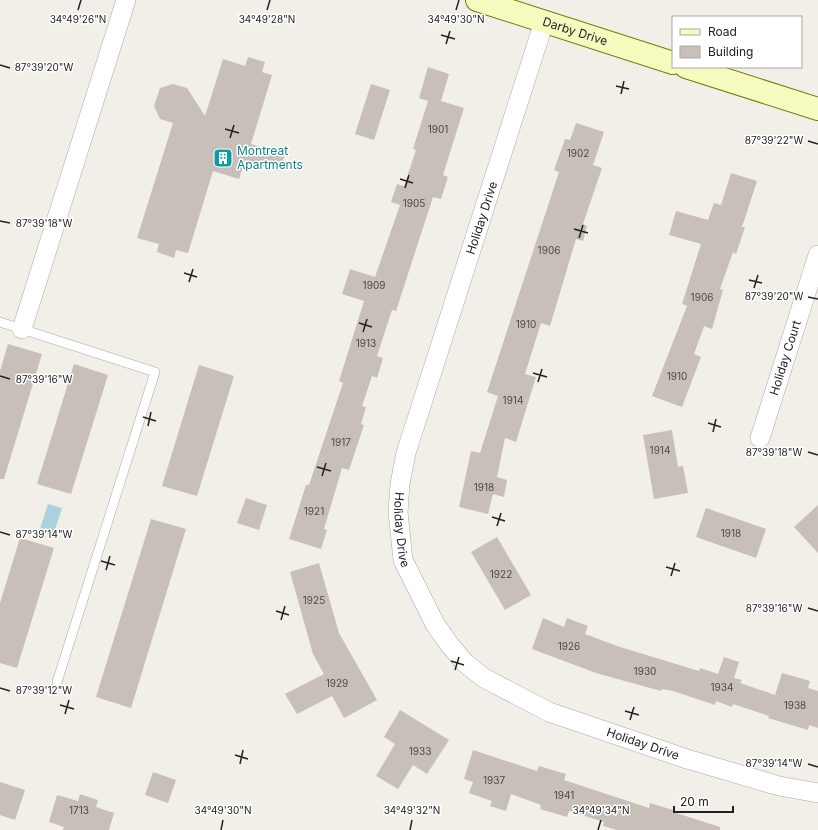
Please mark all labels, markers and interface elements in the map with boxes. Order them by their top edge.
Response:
text: 34°49'26"N [50,13,106,25]
text: 34°49'28"N [239,13,295,25]
text: 34°49'30"N [428,13,484,25]
street label: Darby Drive [541,14,609,48]
legend [672,16,802,68]
text: Road [708,24,737,39]
text: Building [708,44,753,59]
text: 87°39'20"W [15,61,73,73]
house number: 1901 [428,123,448,135]
text: 87°39'22"W [745,134,803,146]
place label: Montreat Apartments [237,143,303,172]
building icon: Montreat Apartments [212,147,234,169]
house number: 1902 [567,147,589,159]
street label: Holiday Drive [463,180,500,256]
house number: 1905 [403,197,425,209]
text: 87°39'18"W [16,217,72,229]
house number: 1906 [538,244,560,256]
house number: 1909 [363,279,385,291]
text: 87°39'20"W [745,290,803,302]
house number: 1906 [691,291,713,303]
house number: 1910 [516,318,536,330]
street label: Holiday Court [766,318,804,397]
house number: 1913 [356,337,376,349]
house number: 1910 [667,370,687,382]
text: 87°39'16"W [16,373,72,385]
house number: 1914 [503,394,523,406]
house number: 1917 [331,436,351,448]
house number: 1914 [650,444,670,456]
text: 87°39'18"W [746,446,802,458]
house number: 1918 [474,481,494,493]
street label: Holiday Drive [391,491,413,570]
house number: 1921 [304,505,324,517]
house number: 1918 [721,527,741,539]
text: 87°39'14"W [16,528,73,540]
house number: 1922 [490,568,512,580]
house number: 1925 [303,594,325,606]
text: 87°39'16"W [746,602,802,614]
house number: 1926 [558,640,580,652]
house number: 1930 [634,665,656,677]
house number: 1929 [326,677,348,689]
house number: 1934 [711,681,733,693]
text: 87°39'12"W [16,684,72,696]
house number: 1938 [784,699,806,711]
street label: Holiday Drive [605,724,681,763]
house number: 1933 [409,745,431,757]
text: 87°39'14"W [746,757,803,769]
house number: 1937 [483,774,505,786]
scale bar [674,788,733,814]
house number: 1941 [554,789,574,801]
text: 20 m [680,794,709,809]
house number: 1713 [69,804,89,816]
text: 34°49'30"N [195,804,251,816]
text: 34°49'32"N [384,804,440,816]
text: 34°49'34"N [572,804,630,816]

